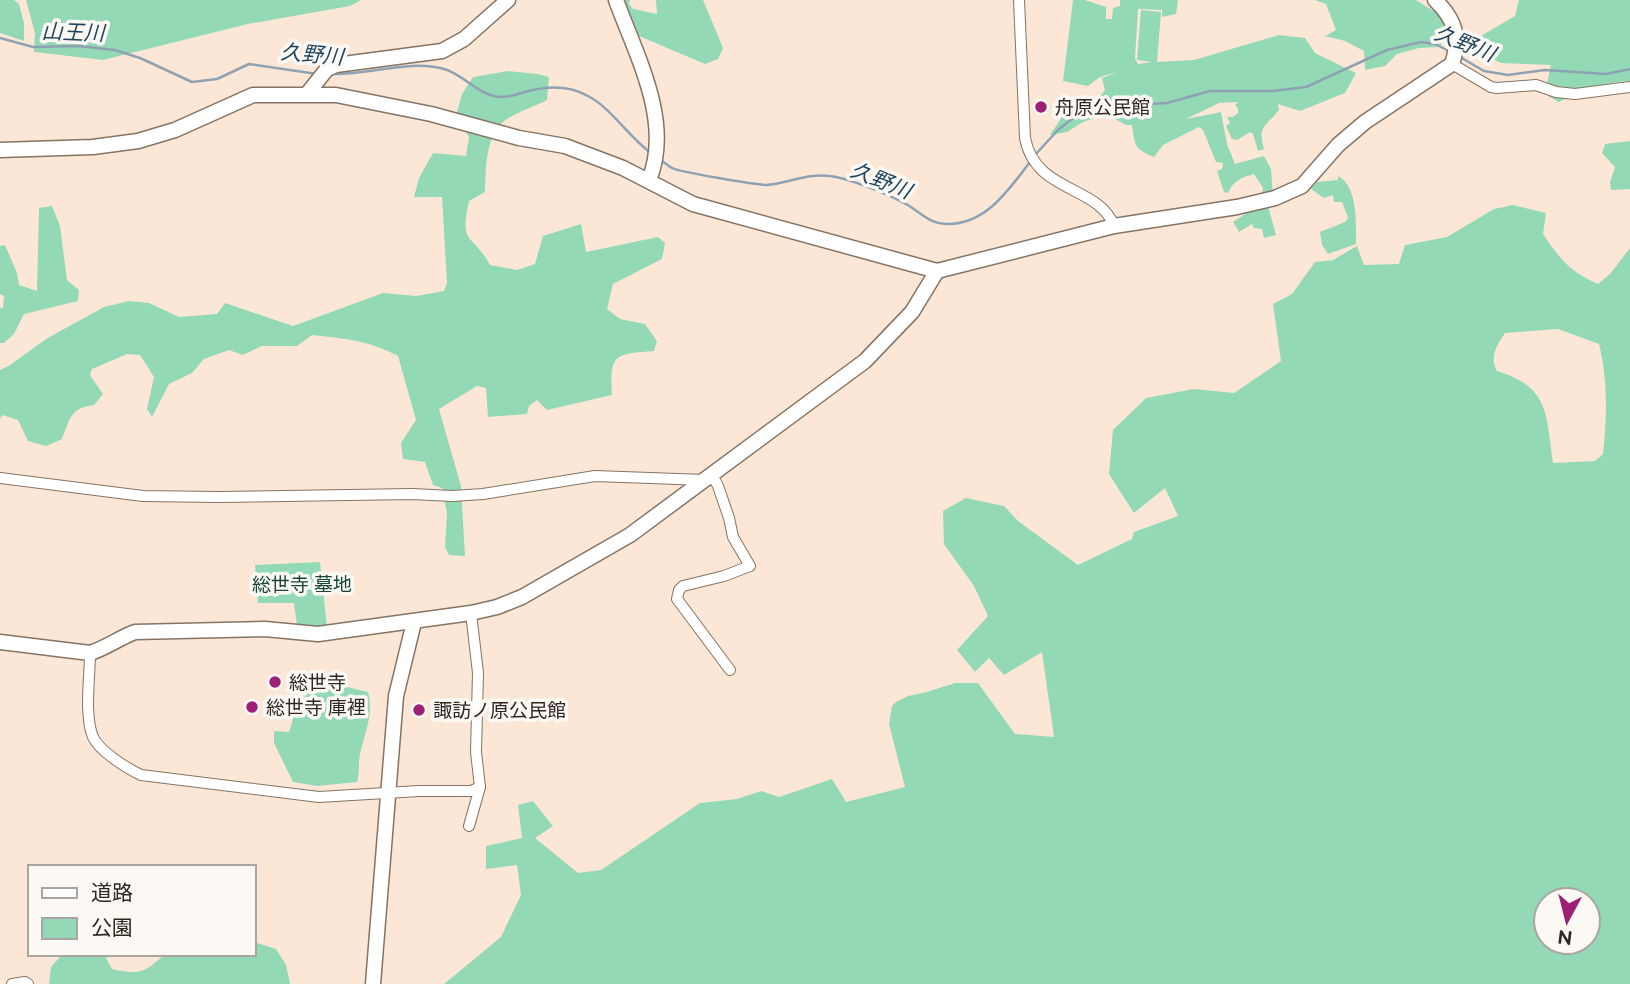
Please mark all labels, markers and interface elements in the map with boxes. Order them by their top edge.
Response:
water label: 山王川 [41,18,107,46]
water label: 久野川 [1431,20,1501,67]
water label: 久野川 [280,39,346,69]
place label: 舟原公民館 [1055,96,1150,118]
marker: 舟原公民館 [1033,99,1049,115]
water label: 久野川 [847,157,917,204]
park label: 総世寺 墓地 [252,573,352,595]
place label: 総世寺 [289,671,346,693]
marker: 総世寺 [267,674,283,690]
place label: 総世寺 庫裡 [266,696,366,718]
marker: 総世寺 庫裡 [244,699,260,715]
place label: 諏訪ノ原公民館 [433,699,566,721]
marker: 諏訪ノ原公民館 [411,702,427,718]
legend [28,865,256,956]
text: 道路 [91,880,133,905]
north arrow [1532,886,1602,956]
text: 公園 [91,915,133,940]
text: N [1556,926,1573,950]

